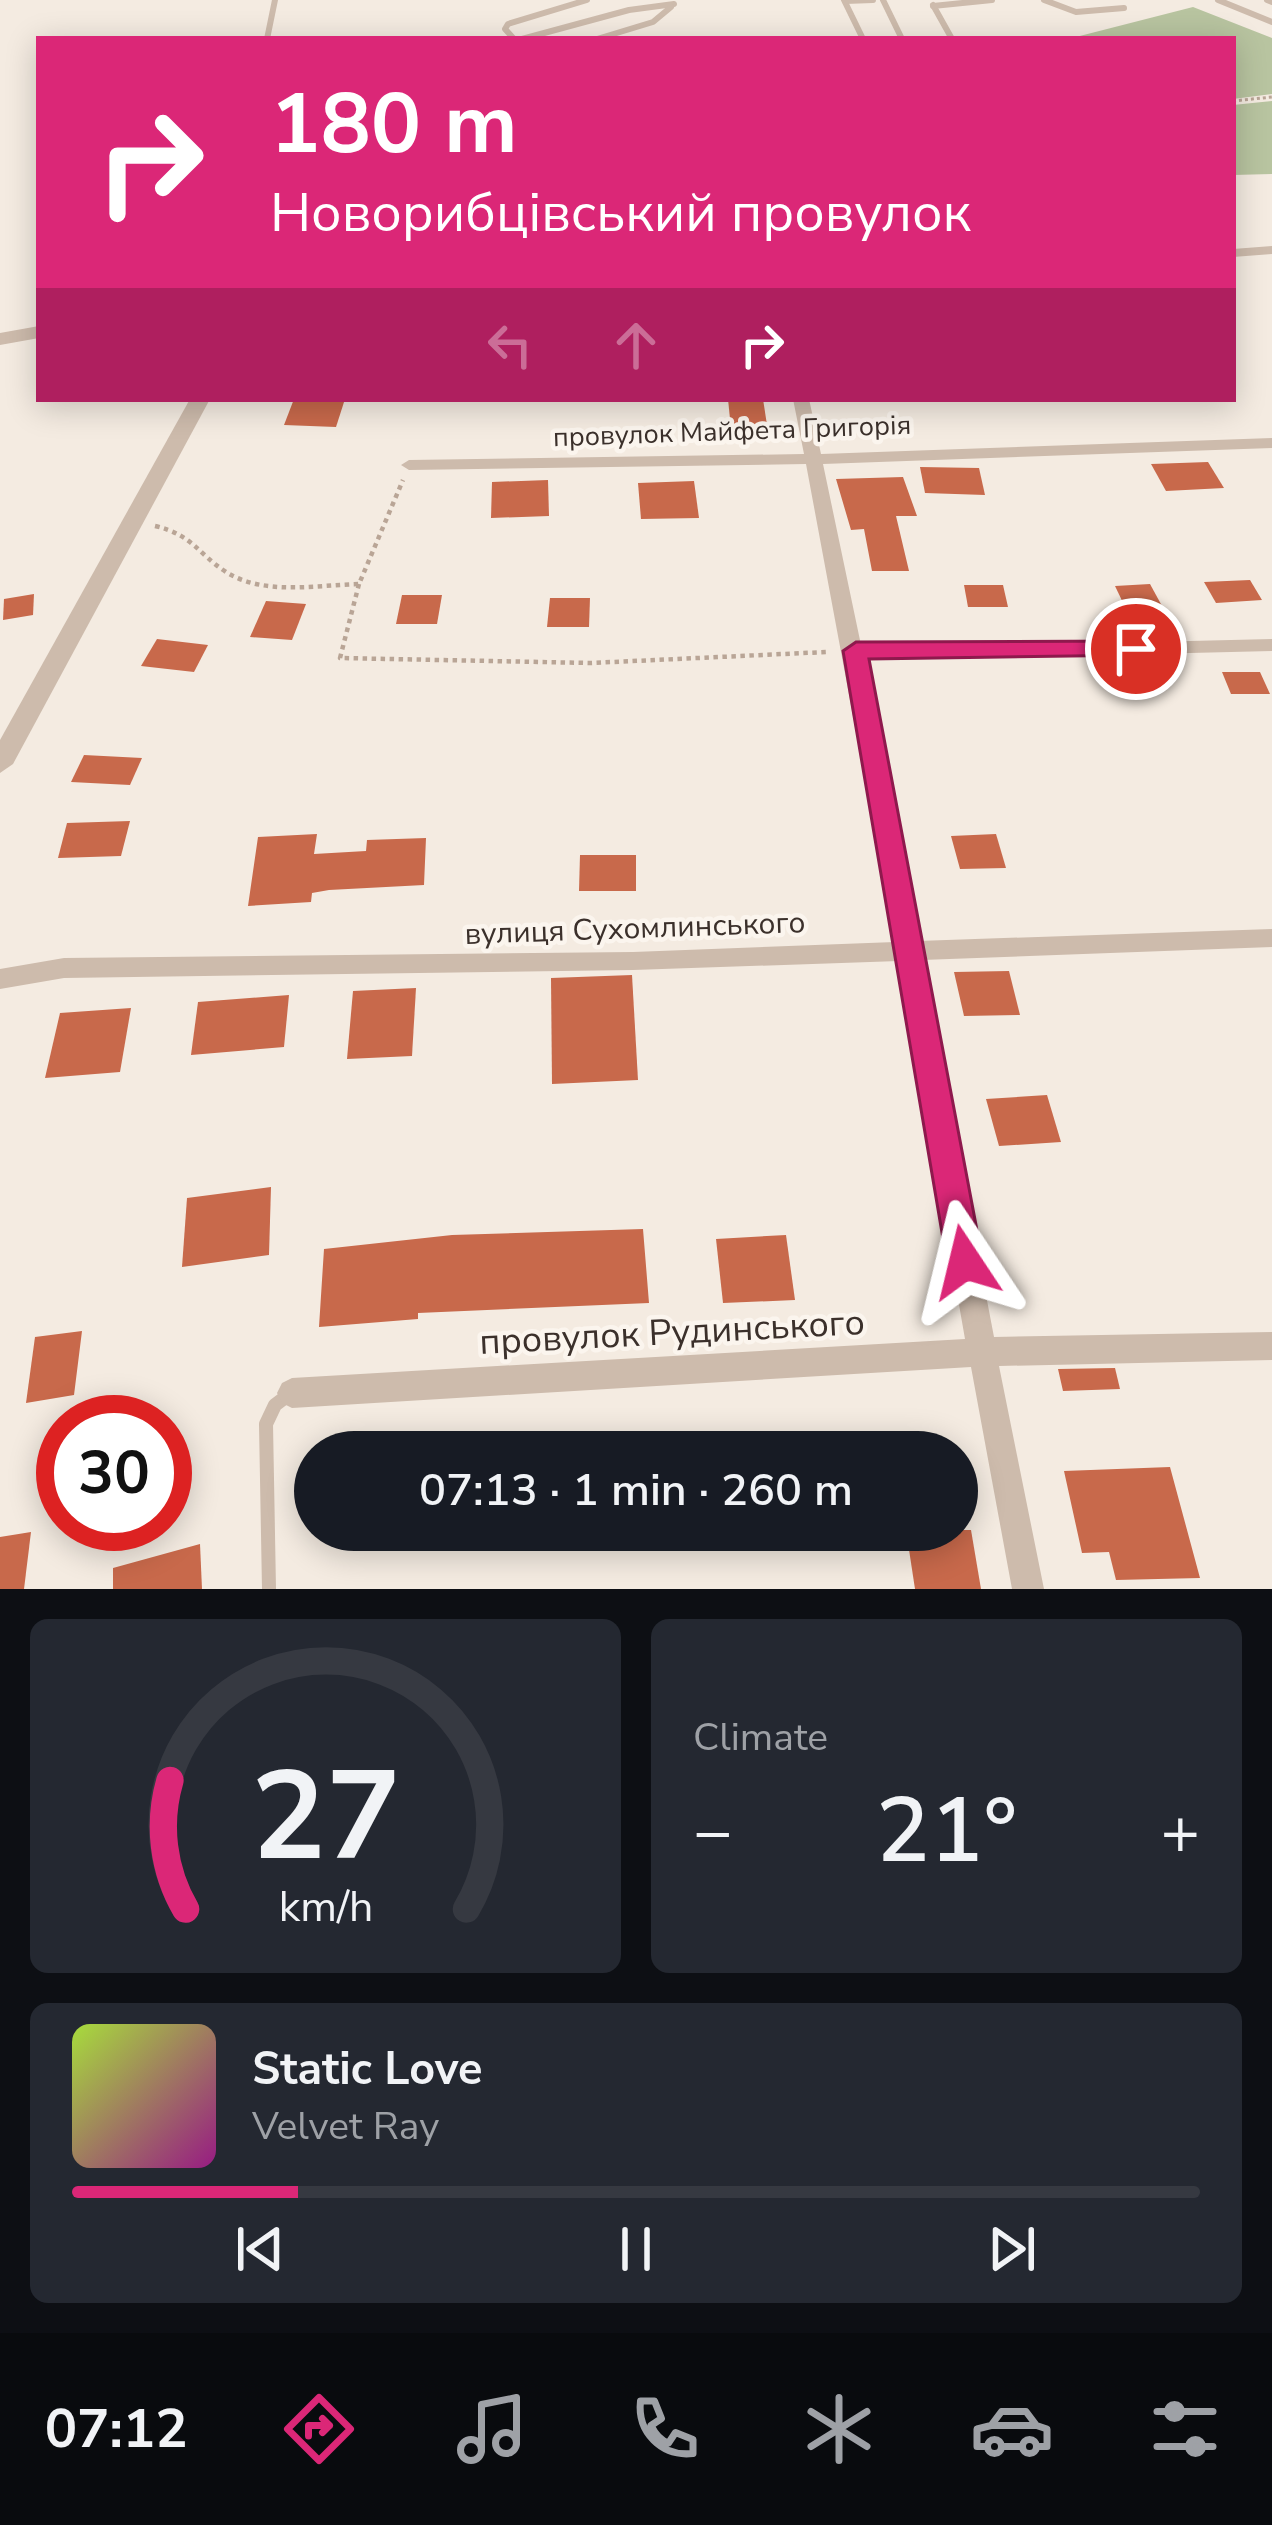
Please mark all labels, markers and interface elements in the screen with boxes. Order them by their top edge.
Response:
text: 180 m [270,67,518,182]
icon: right [72,84,228,240]
text: Новорибцівський провулок [270,176,971,250]
icon: left [477,312,543,378]
icon: ahead [603,312,669,378]
icon: right [729,312,795,378]
street label: провулок Майфета Григорія [552,407,912,456]
pin [1085,598,1187,700]
icon: arrive [1103,616,1169,682]
street label: вулиця Сухомлинського [464,902,806,955]
position arrow [902,1199,1028,1325]
street label: провулок Рудинського [478,1298,866,1367]
speed limit sign: 30 [36,1395,192,1551]
text: 07:13 · 1 min · 260 m [419,1460,853,1521]
text: Climate [693,1711,828,1764]
text: 27 [251,1732,400,1902]
text: 21° [876,1770,1017,1893]
text: − [693,1787,733,1877]
text: + [1160,1787,1200,1877]
text: km/h [278,1878,373,1936]
text: Static Love [252,2039,482,2100]
text: Velvet Ray [252,2100,439,2153]
icon: previous [227,2216,293,2282]
icon: pause [603,2216,669,2282]
icon: next [979,2216,1045,2282]
icon: directions [277,2387,361,2471]
icon: music [450,2387,534,2471]
icon: phone [623,2387,707,2471]
icon: climate [797,2387,881,2471]
icon: car [970,2387,1054,2471]
icon: filters [1143,2387,1227,2471]
text: 07:12 [45,2392,188,2466]

